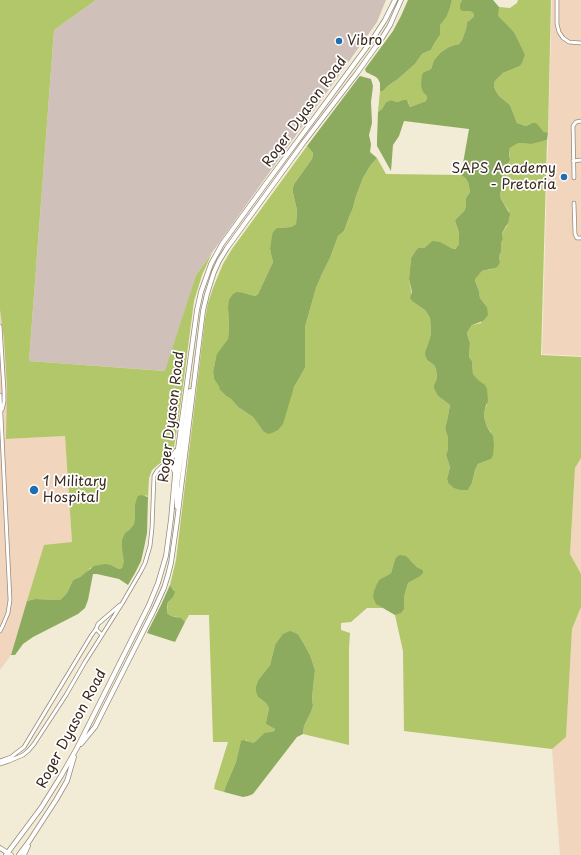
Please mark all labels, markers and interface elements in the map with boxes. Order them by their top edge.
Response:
place label: Vibro [347,33,382,49]
marker: Vibro [334,36,344,46]
street label: Roger Dyason Road [259,54,351,170]
place label: SAPS Academy - Pretoria [451,161,556,194]
marker: SAPS Academy - Pretoria [559,172,569,182]
street label: Roger Dyason Road [156,350,188,484]
place label: 1 Military Hospital [43,474,107,506]
marker: 1 Military Hospital [28,484,40,496]
street label: Roger Dyason Road [34,667,110,791]

